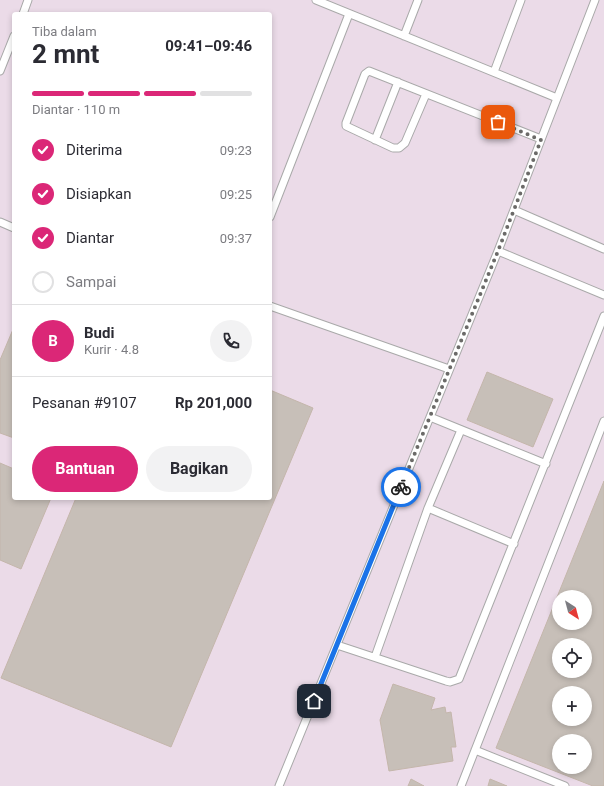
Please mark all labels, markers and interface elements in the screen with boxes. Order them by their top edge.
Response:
text: Tiba dalam [32,24,97,39]
text: 09:41–09:46 [165,37,252,55]
text: 2 mnt [32,39,99,69]
text: Diantar · 110 m [32,102,120,117]
pin [481,105,515,139]
icon: bag [487,111,509,133]
icon: check [32,139,54,161]
text: Diterima [66,141,122,159]
text: 09:23 [220,143,252,158]
icon: check [32,183,54,205]
text: Disiapkan [66,185,132,203]
text: 09:25 [220,187,252,202]
icon: check [32,227,54,249]
text: Diantar [66,229,114,247]
text: 09:37 [220,231,252,246]
text: Sampai [66,273,116,291]
button: phone [210,320,252,362]
text: Budi [84,324,114,342]
text: B [48,332,58,350]
text: Kurir · 4.8 [84,342,139,357]
text: Pesanan #9107 [32,394,137,412]
text: Rp 201,000 [175,394,252,412]
button: Bantuan [32,446,138,492]
button: Bagikan [146,446,252,492]
courier [381,467,421,507]
icon: bike [390,476,412,498]
north arrow [552,590,592,630]
map controls [552,590,592,774]
button: locate [552,638,592,678]
pin [297,684,331,718]
button: + [552,686,592,726]
icon: home [303,690,325,712]
button: − [552,734,592,774]

